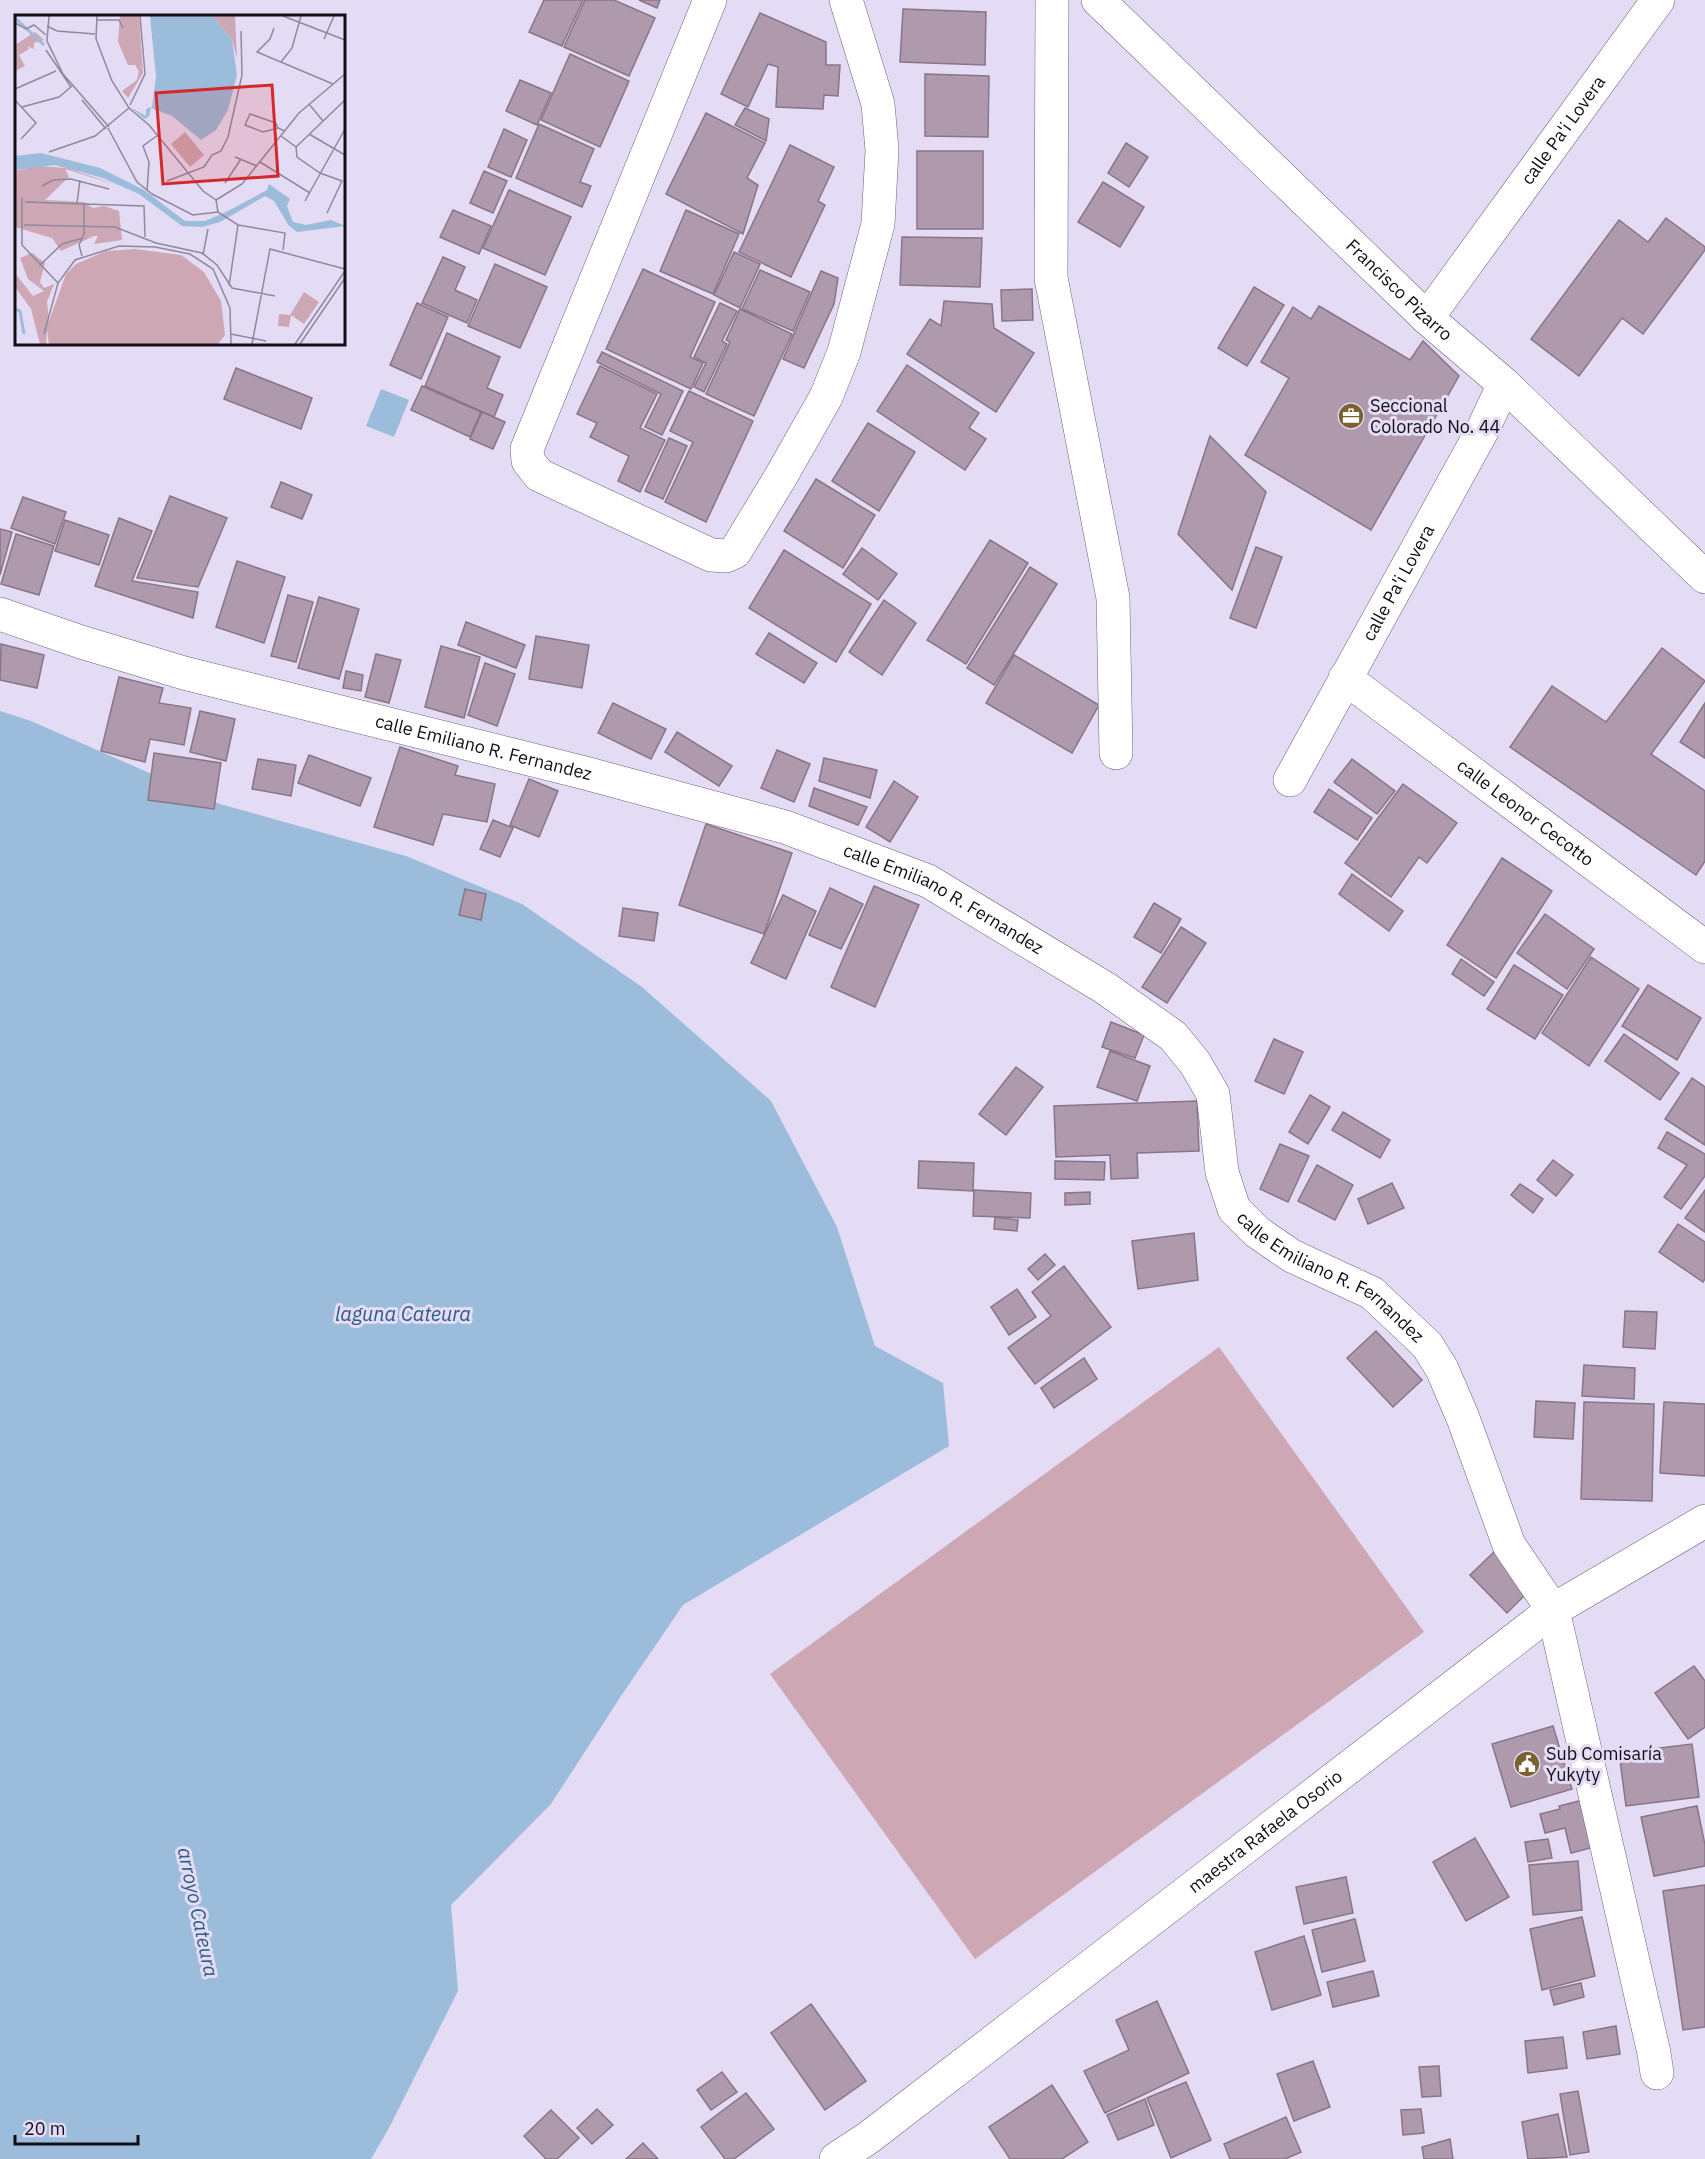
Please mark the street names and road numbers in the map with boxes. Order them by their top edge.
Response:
street label: calle Pa'i Lovera [1516,71,1610,189]
street label: Francisco Pizarro [1341,234,1457,346]
street label: calle Pa'i Lovera [1357,520,1439,645]
street label: calle Emiliano R. Fernandez [373,709,595,785]
street label: calle Leonor Cecotto [1452,754,1599,871]
street label: calle Emiliano R. Fernandez [840,838,1048,959]
street label: calle Emiliano R. Fernandez [1232,1206,1429,1347]
street label: maestra Rafaela Osorio [1183,1765,1347,1898]

